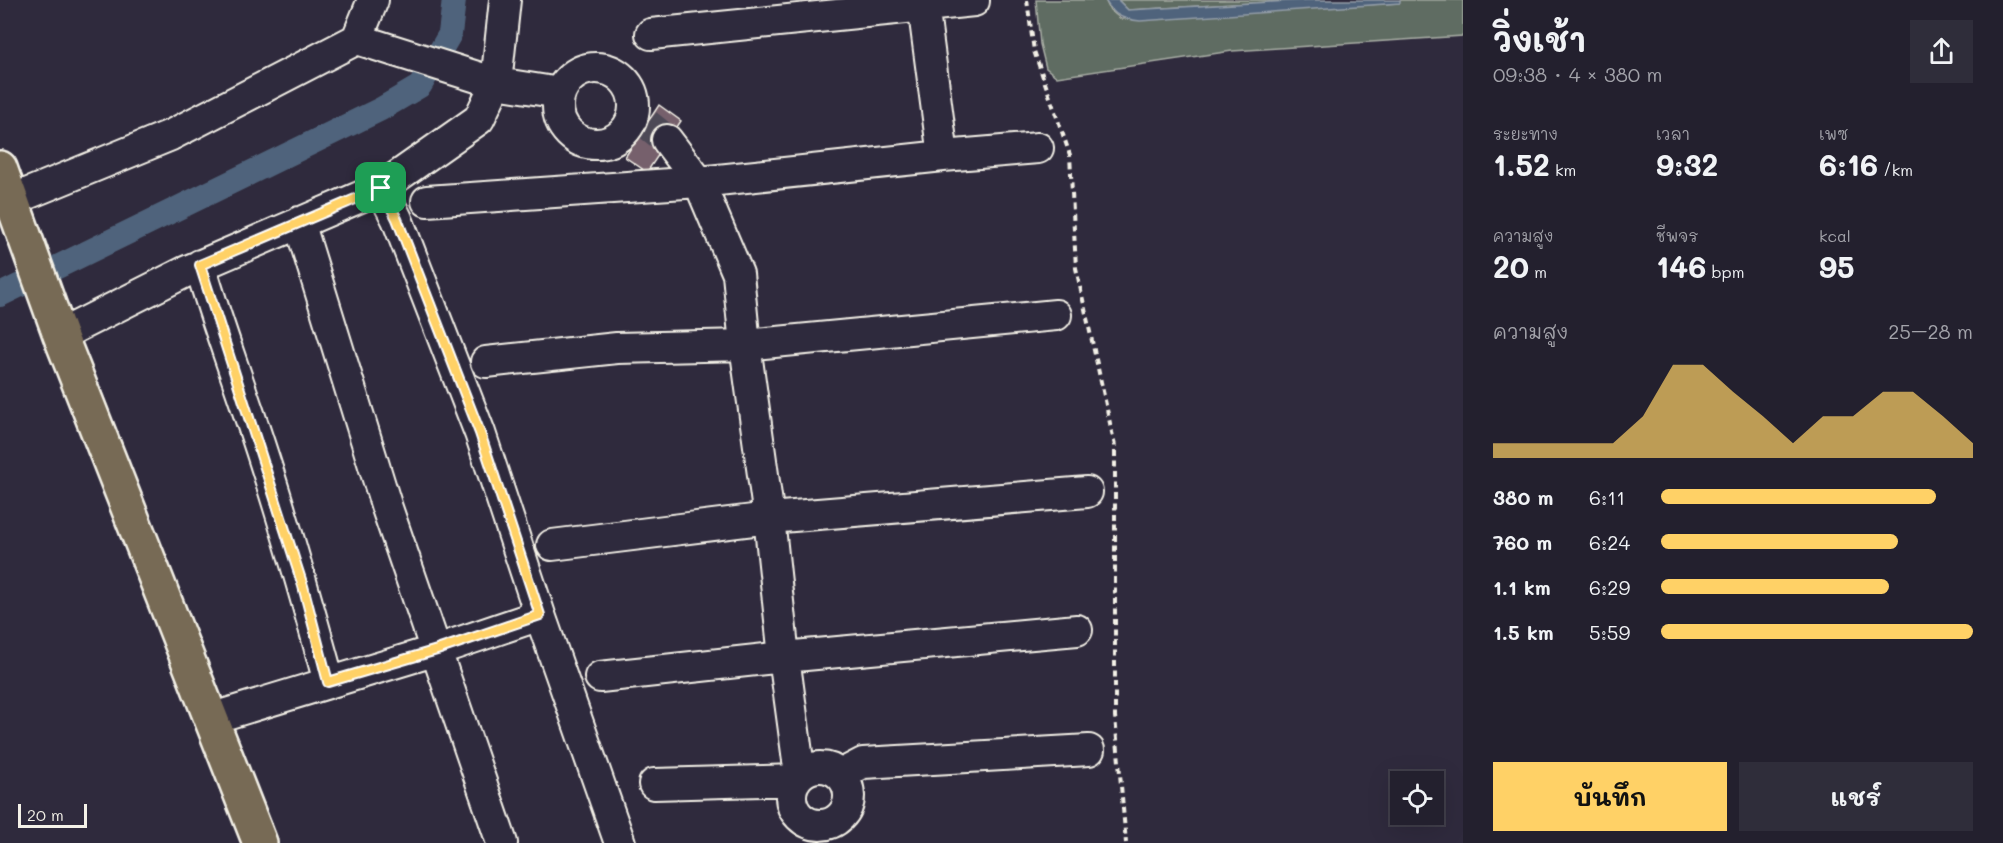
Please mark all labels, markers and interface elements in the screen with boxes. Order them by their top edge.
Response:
text: วิ่งเช้า [1493,17,1586,60]
button: share [1910,20,1973,83]
text: 09:38 · 4 × 380 m [1493,61,1663,87]
text: ระยะทาง [1493,123,1558,144]
text: เวลา [1656,123,1690,144]
text: เพซ [1819,123,1848,144]
text: 1.52 [1493,144,1550,184]
text: 9:32 [1656,144,1718,184]
text: 6:16 [1819,144,1878,184]
text: km [1550,159,1576,180]
text: /km [1878,159,1913,180]
pin [355,162,406,213]
icon: arrive [364,171,397,204]
text: ความสูง [1493,225,1553,246]
text: ชีพจร [1656,225,1698,246]
text: kcal [1819,225,1851,246]
text: 20 [1493,246,1529,286]
text: 146 [1656,246,1706,286]
text: 95 [1819,246,1855,286]
text: m [1529,261,1547,282]
text: bpm [1706,261,1744,282]
text: ความสูง [1493,318,1568,344]
text: 25–28 m [1888,318,1973,344]
text: 380 m [1493,484,1553,510]
text: 6:11 [1589,484,1625,510]
text: 760 m [1493,529,1552,555]
text: 6:24 [1589,529,1630,555]
text: 1.1 km [1493,574,1551,600]
text: 6:29 [1589,574,1630,600]
text: 1.5 km [1493,619,1554,645]
text: 5:59 [1589,619,1630,645]
button: บันทึก [1493,762,1727,831]
button: แชร์ [1739,762,1973,831]
map controls [1390,771,1444,825]
button: locate [1390,771,1444,825]
scale bar [18,801,87,828]
text: 20 m [27,804,64,825]

